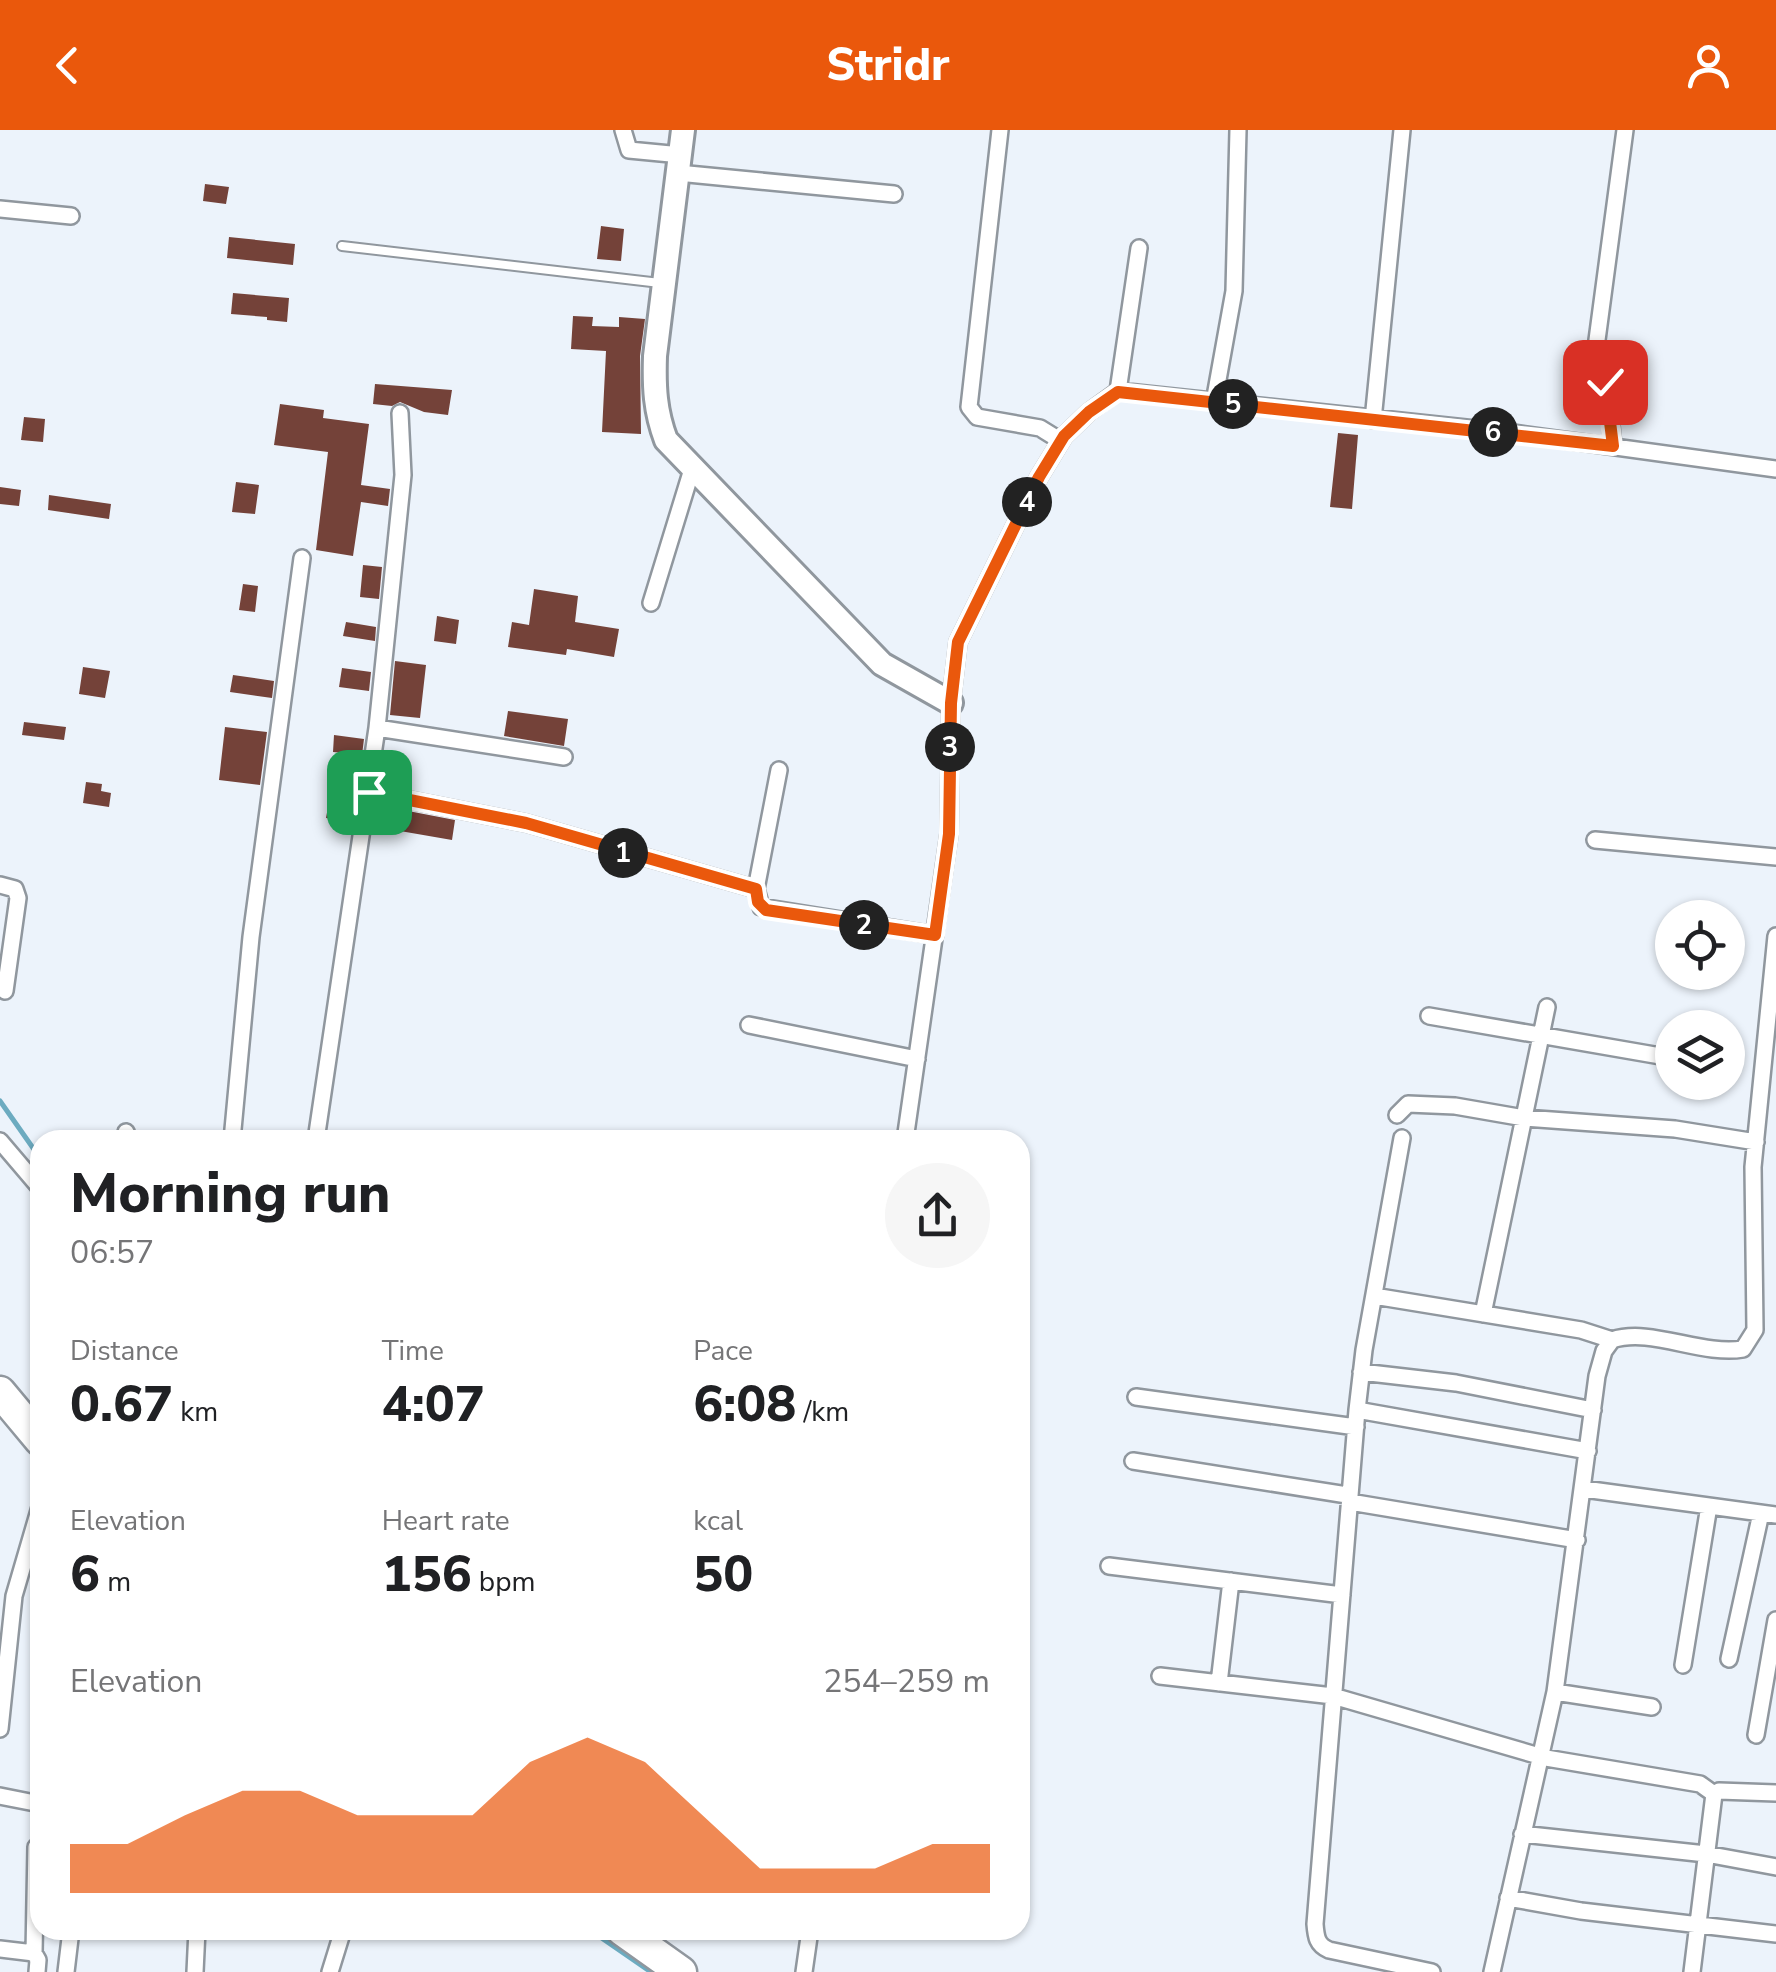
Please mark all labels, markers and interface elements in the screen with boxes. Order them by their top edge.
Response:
text: Stridr [826,35,950,96]
icon: back [40,38,95,93]
icon: person [1681,38,1736,93]
pin [1563,340,1648,425]
icon: check [1578,355,1633,410]
pin: 5 [1208,379,1258,429]
text: 5 [1225,385,1241,423]
pin: 6 [1468,407,1518,457]
text: 6 [1485,413,1501,451]
pin: 4 [1002,477,1052,527]
text: 4 [1019,483,1035,521]
pin: 3 [925,722,975,772]
text: 3 [942,728,958,766]
pin [327,750,412,835]
icon: arrive [342,765,397,820]
pin: 1 [598,828,648,878]
text: 1 [615,834,631,872]
pin: 2 [839,900,889,950]
map controls [1655,900,1745,1100]
button: locate [1655,900,1745,990]
text: 2 [856,906,872,944]
button: layers [1655,1010,1745,1100]
text: Morning run [70,1156,390,1231]
button: share [885,1163,990,1268]
text: 06:57 [70,1231,154,1274]
text: Distance [70,1332,179,1370]
text: Time [382,1332,444,1370]
text: Pace [693,1332,753,1370]
text: 0.67 [70,1370,173,1439]
text: 4:07 [382,1370,485,1439]
text: 6:08 [693,1370,796,1439]
text: km [173,1393,218,1431]
text: /km [796,1393,849,1431]
text: Elevation [70,1502,186,1540]
text: Heart rate [382,1502,510,1540]
text: kcal [693,1502,743,1540]
text: 6 [70,1540,100,1609]
text: 156 [382,1540,472,1609]
text: 50 [693,1540,753,1609]
text: m [100,1563,131,1601]
text: bpm [472,1563,535,1601]
text: Elevation [70,1660,203,1703]
text: 254–259 m [823,1660,990,1703]

